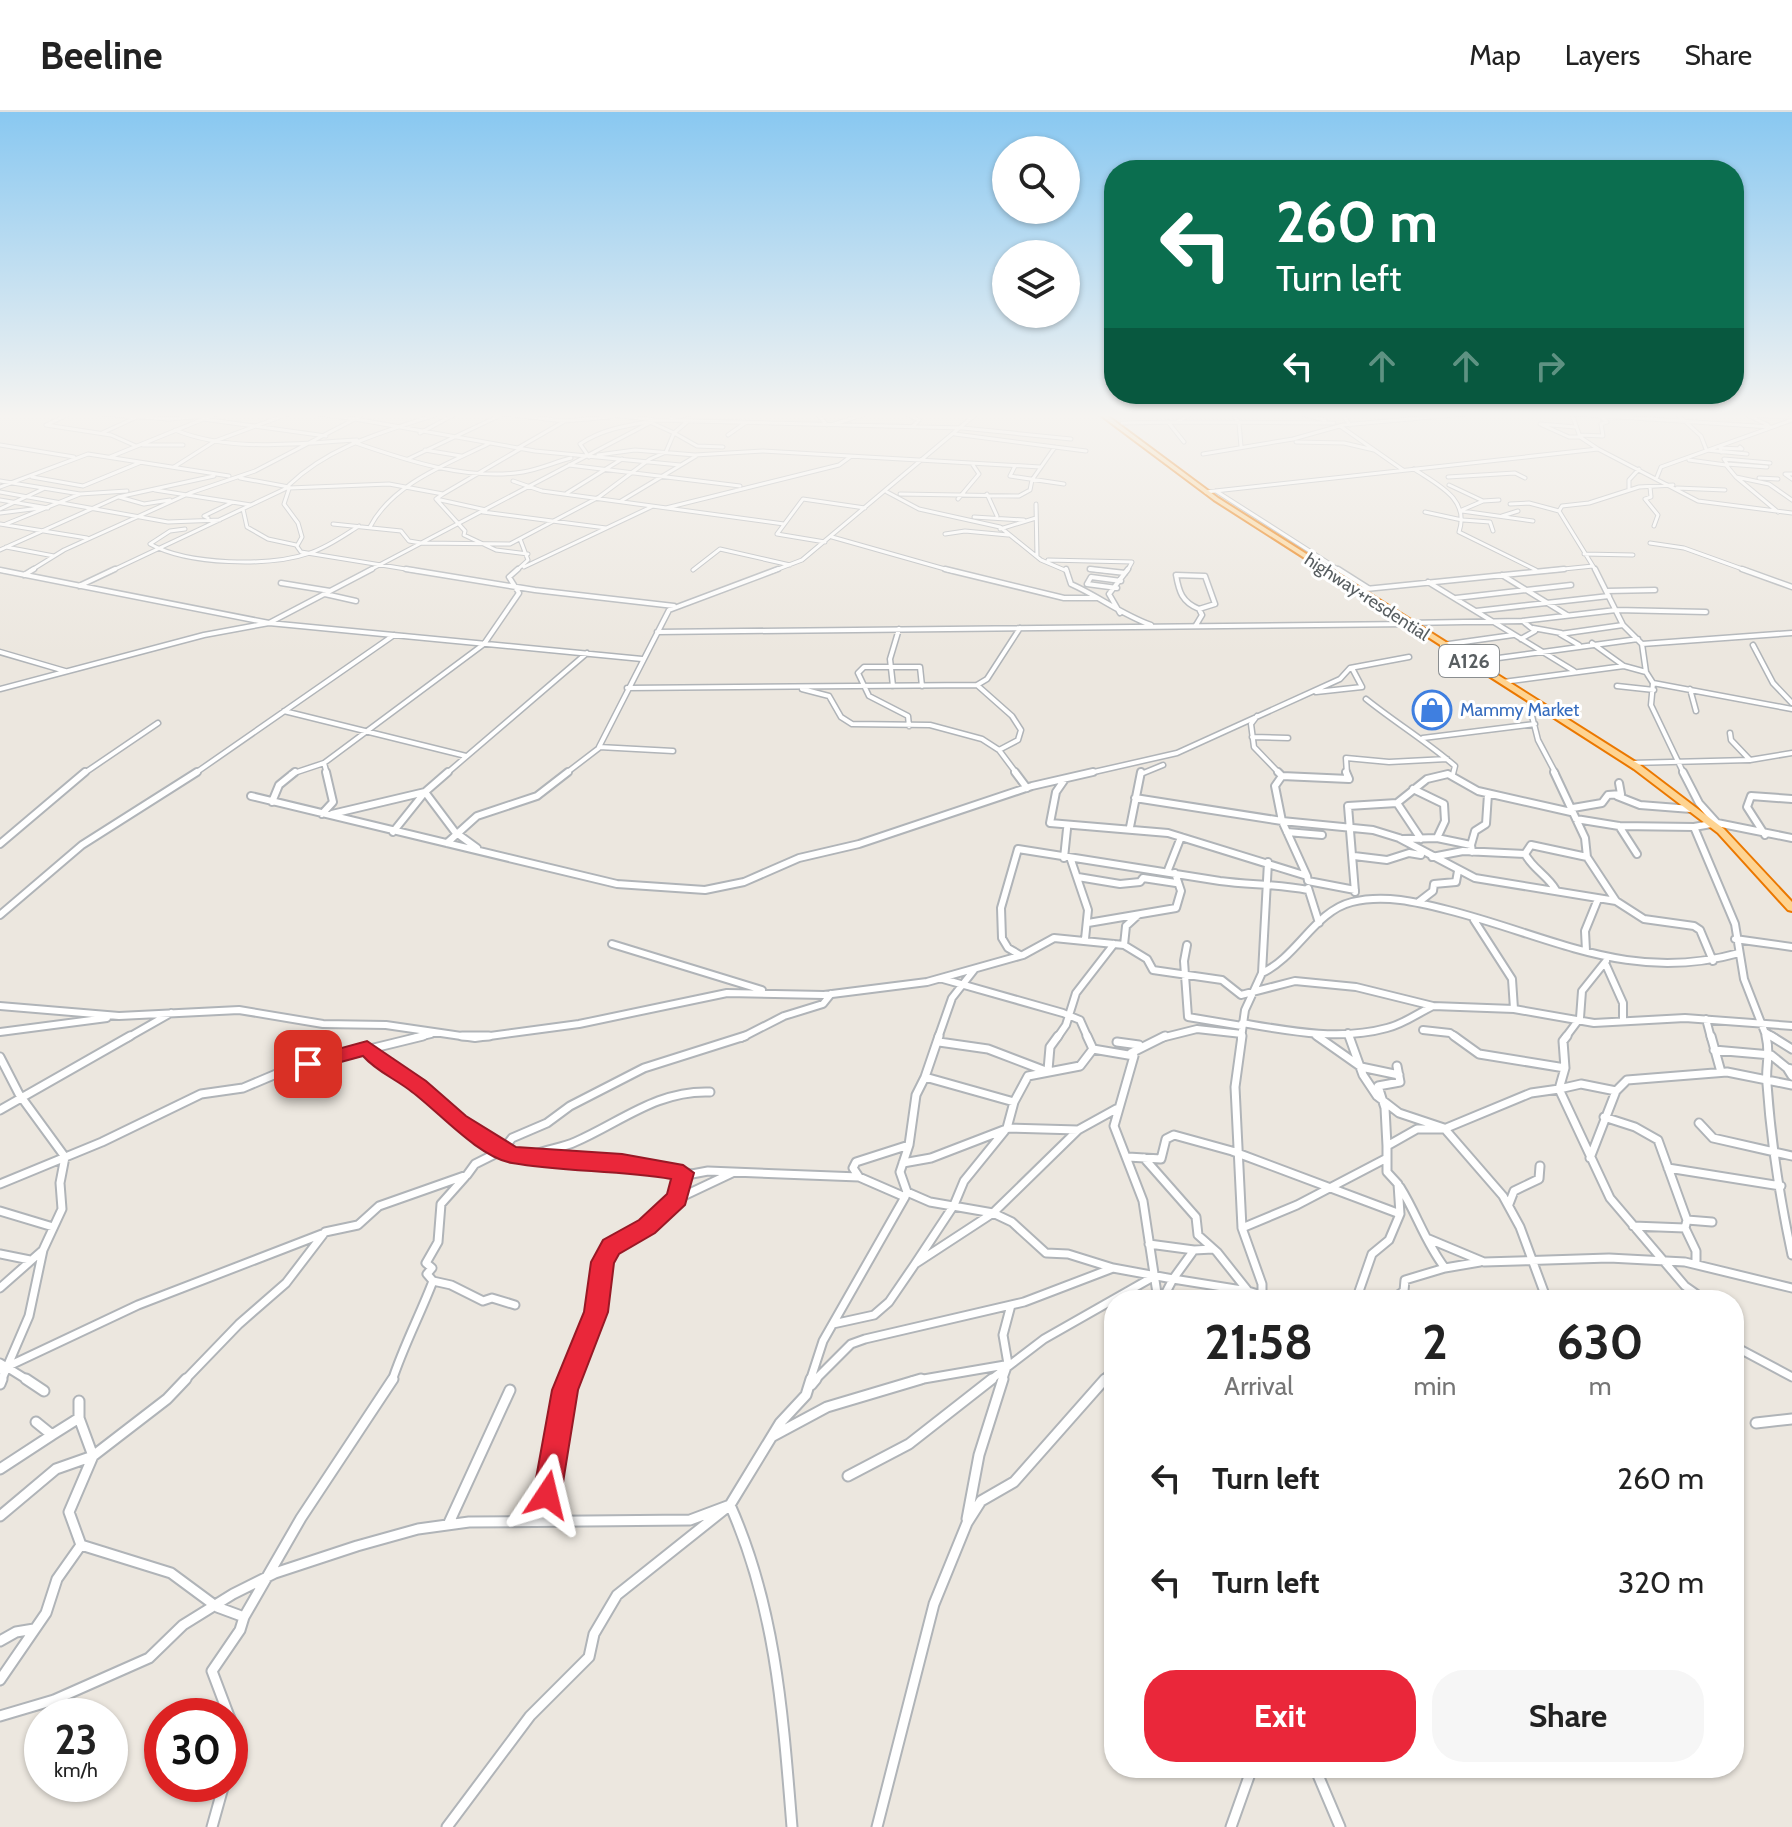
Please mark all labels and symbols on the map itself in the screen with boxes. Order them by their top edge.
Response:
street label: highway+resdential [1300,548,1434,646]
road number: A126 [1439,645,1499,677]
shop icon: Mammy Market [1411,689,1453,731]
place label: Mammy Market [1460,699,1579,721]
pin [274,1030,342,1098]
position arrow [505,1453,589,1537]
speed limit sign: 30 [144,1698,248,1802]

